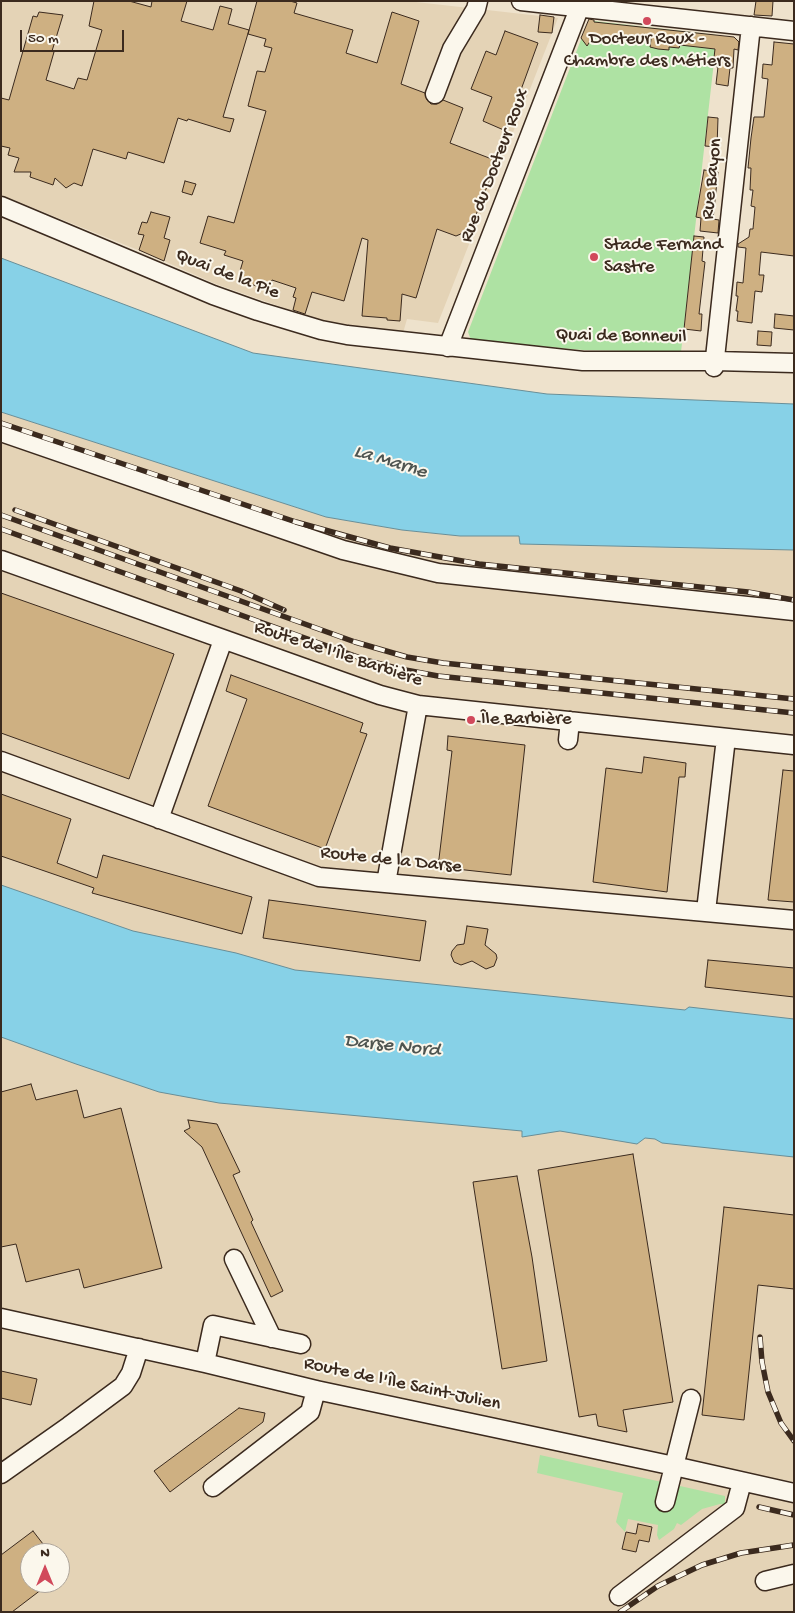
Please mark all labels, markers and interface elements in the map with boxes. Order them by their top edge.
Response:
marker: Docteur Roux - Chambre des Métiers [641,15,653,27]
scale bar [22,20,126,52]
place label: Docteur Roux - Chambre des Métiers [564,29,730,73]
text: 50 m [28,30,59,48]
street label: Rue du Docteur Roux [456,86,536,246]
street label: Rue Bayon [697,137,729,221]
place label: Stade Fernand Sastre [604,235,723,279]
street label: Quai de la Pie [172,245,282,305]
marker: Stade Fernand Sastre [588,251,600,263]
street label: Quai de Bonneuil [555,324,687,350]
water label: La Marne [351,441,429,485]
street label: Route de l'Île Barbière [251,617,425,693]
place label: Île Barbière [481,709,572,731]
marker: Île Barbière [465,714,477,726]
street label: Route de la Darse [319,842,463,880]
water label: Darse Nord [343,1030,441,1064]
street label: Route de l'Île Saint-Julien [302,1353,502,1417]
north arrow [20,1543,70,1593]
text: N [40,1545,50,1562]

